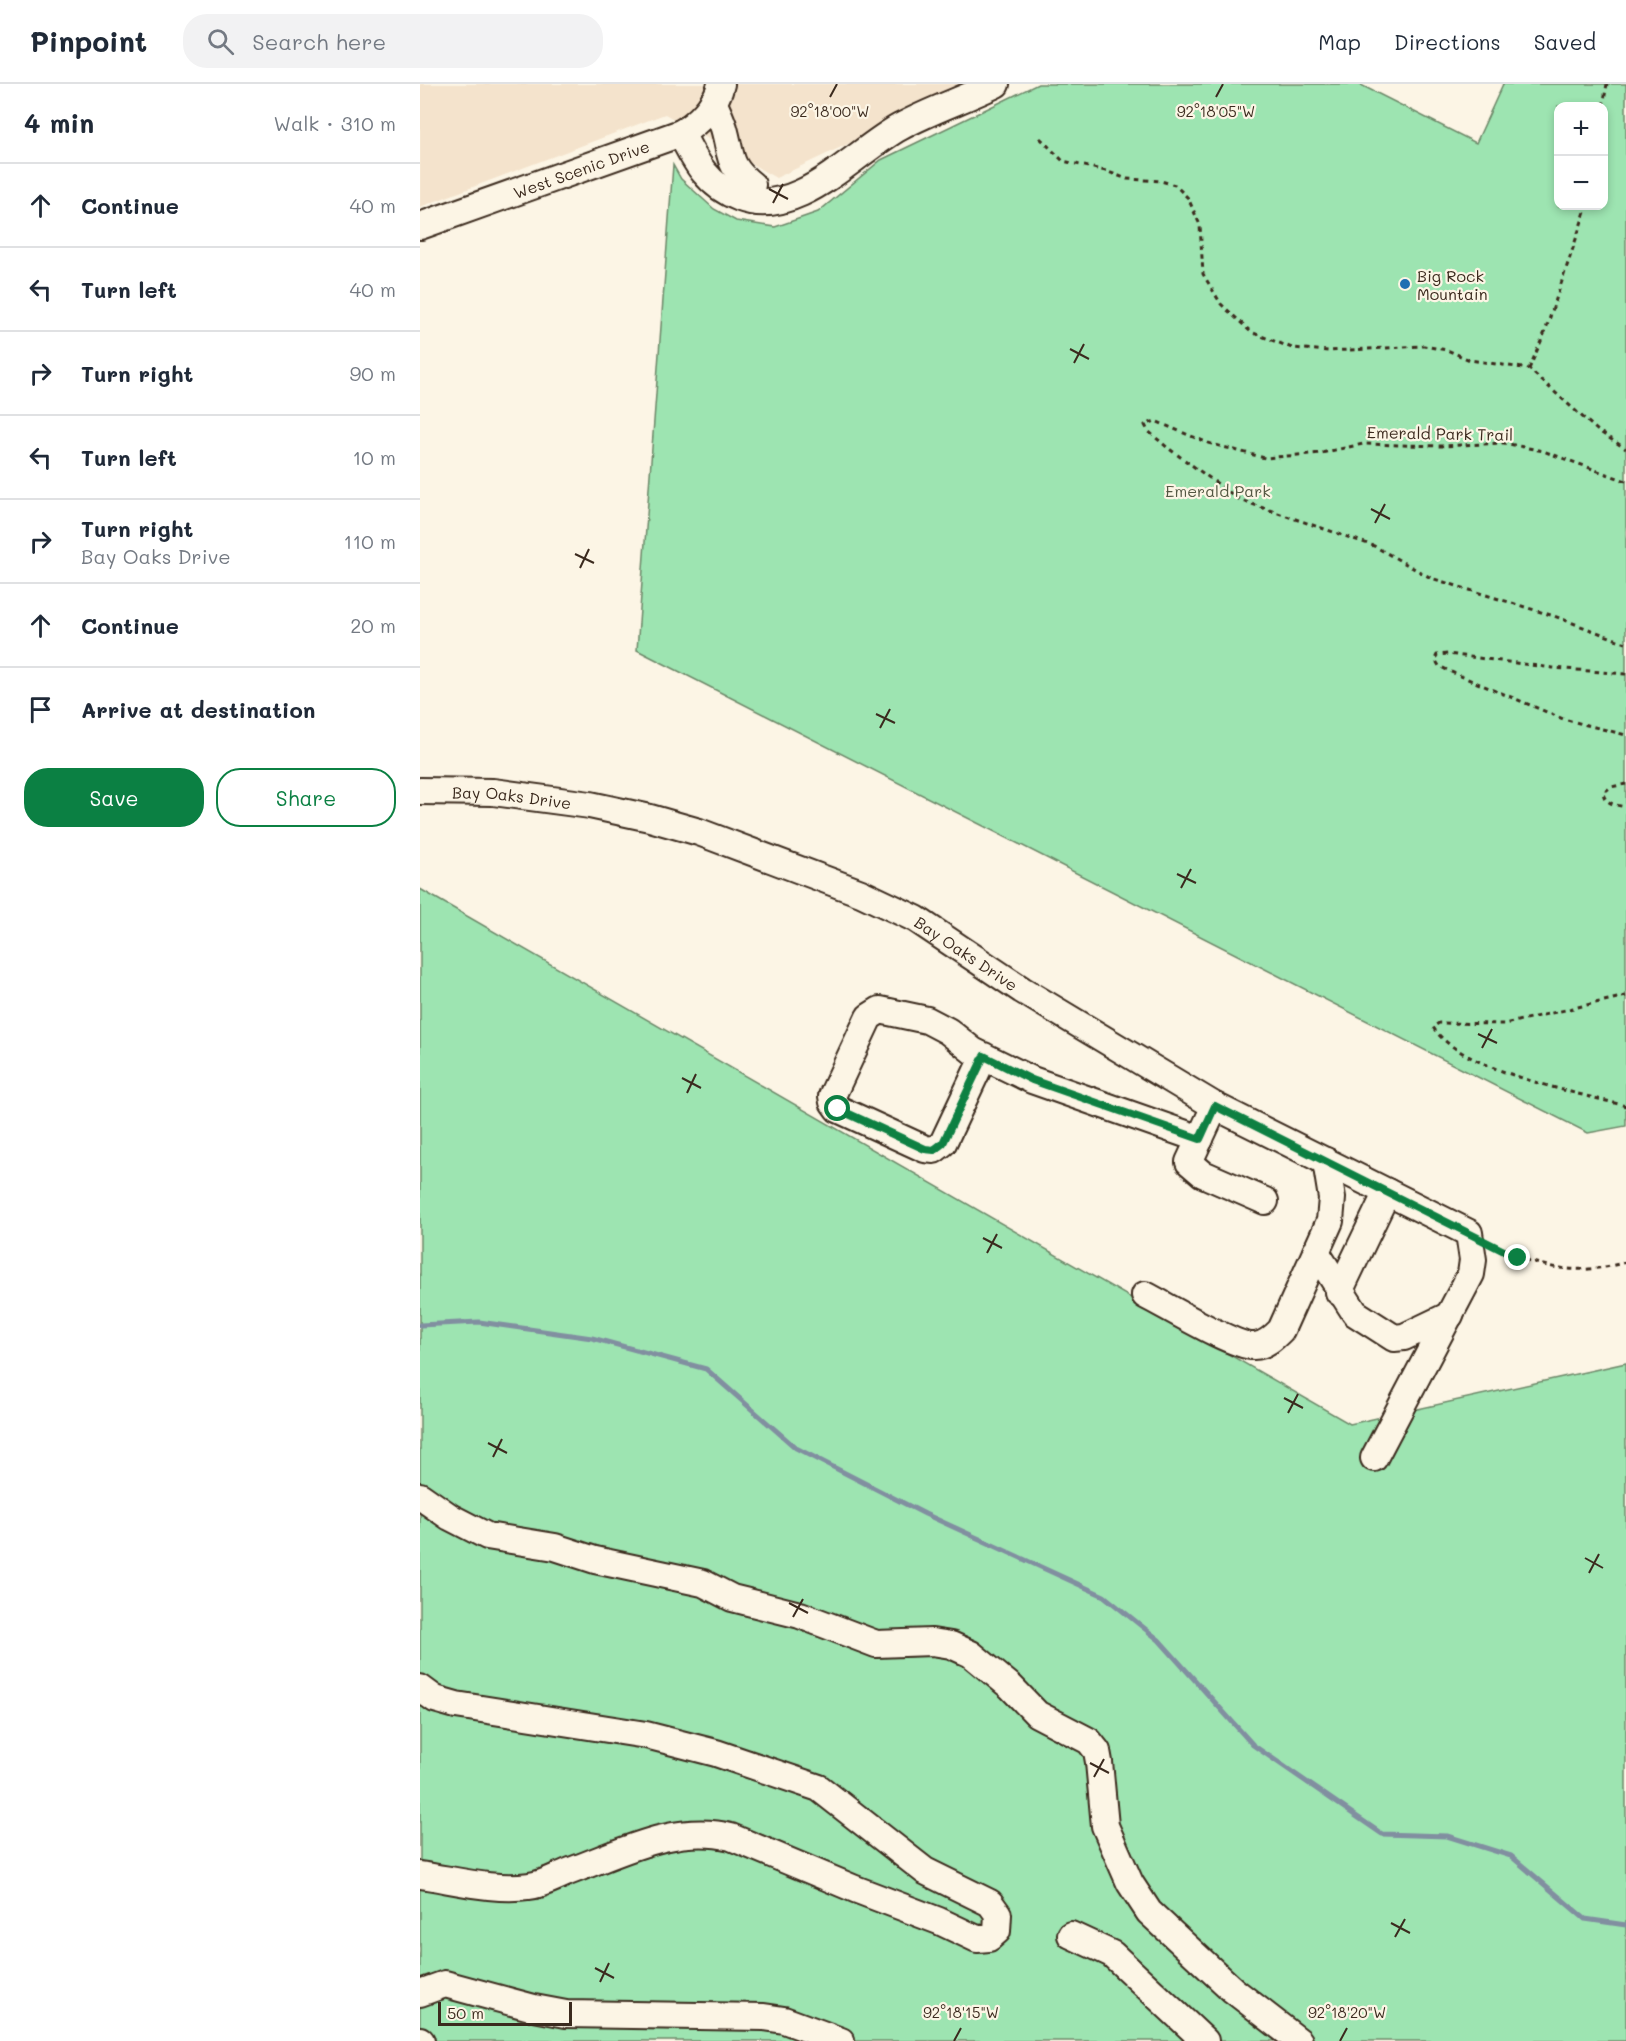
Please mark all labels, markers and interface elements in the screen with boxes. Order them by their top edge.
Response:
search box [183,14,603,68]
text: Pinpoint [30,23,147,59]
icon: search [204,25,237,58]
text: Search here [252,27,386,56]
text: Map [1318,28,1361,55]
text: Directions [1394,28,1501,55]
text: Saved [1534,28,1596,55]
text: 92°18'00"W [790,101,870,121]
text: 92°18'05"W [1177,101,1255,121]
map controls [1554,102,1608,210]
button: + [1554,102,1608,156]
text: 4 min [24,106,94,140]
text: Walk · 310 m [273,110,396,136]
street label: West Scenic Drive [510,135,652,202]
button: − [1554,156,1608,210]
icon: ahead [24,189,57,222]
text: Continue [81,191,179,220]
text: 40 m [350,192,396,218]
place label: Big Rock Mountain [1417,265,1488,304]
icon: left [24,273,57,306]
text: Turn left [81,275,177,304]
text: 40 m [350,276,396,302]
marker: Big Rock Mountain [1398,277,1412,291]
icon: right [24,357,57,390]
text: Turn right [81,359,193,388]
text: 90 m [350,360,396,386]
street label: Emerald Park Trail [1367,421,1513,445]
icon: left [24,441,57,474]
text: Turn left [81,443,177,472]
text: 10 m [352,444,396,470]
park label: Emerald Park [1165,480,1271,501]
text: Turn right [81,514,193,543]
icon: right [24,525,57,558]
text: 110 m [343,528,396,554]
text: Bay Oaks Drive [81,543,231,569]
icon: ahead [24,609,57,642]
text: Continue [81,611,179,640]
text: 20 m [350,612,396,638]
icon: arrive [24,693,57,726]
text: Arrive at destination [81,695,316,724]
button: Save [24,768,204,827]
button: Share [216,768,396,827]
street label: Bay Oaks Drive [452,781,573,813]
street label: Bay Oaks Drive [911,911,1022,995]
route start [824,1095,850,1121]
route end [1504,1244,1530,1270]
scale bar [438,1999,572,2026]
text: 50 m [447,2002,484,2023]
text: 92°18'15"W [923,2002,999,2022]
text: 92°18'20"W [1308,2002,1386,2022]

